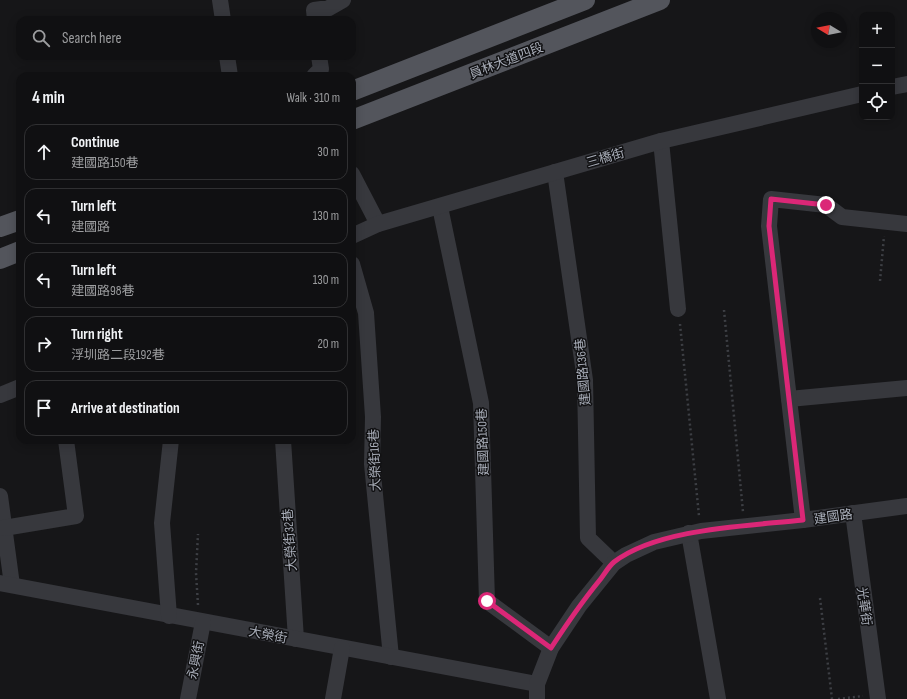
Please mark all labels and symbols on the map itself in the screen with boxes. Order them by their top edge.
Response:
north arrow [811,12,847,48]
street label: 員林大道四段 [467,39,546,82]
street label: 三橋街 [584,145,626,171]
route end [817,196,835,214]
street label: 建國路136巷 [572,338,594,406]
street label: 建國路150巷 [474,408,492,476]
street label: 大榮街16巷 [366,429,384,491]
street label: 建國路 [813,506,854,528]
street label: 大榮街32巷 [280,508,300,572]
street label: 光華街 [853,586,875,627]
route start [478,592,496,610]
street label: 大榮街 [247,623,288,647]
street label: 永興街 [184,640,208,681]

